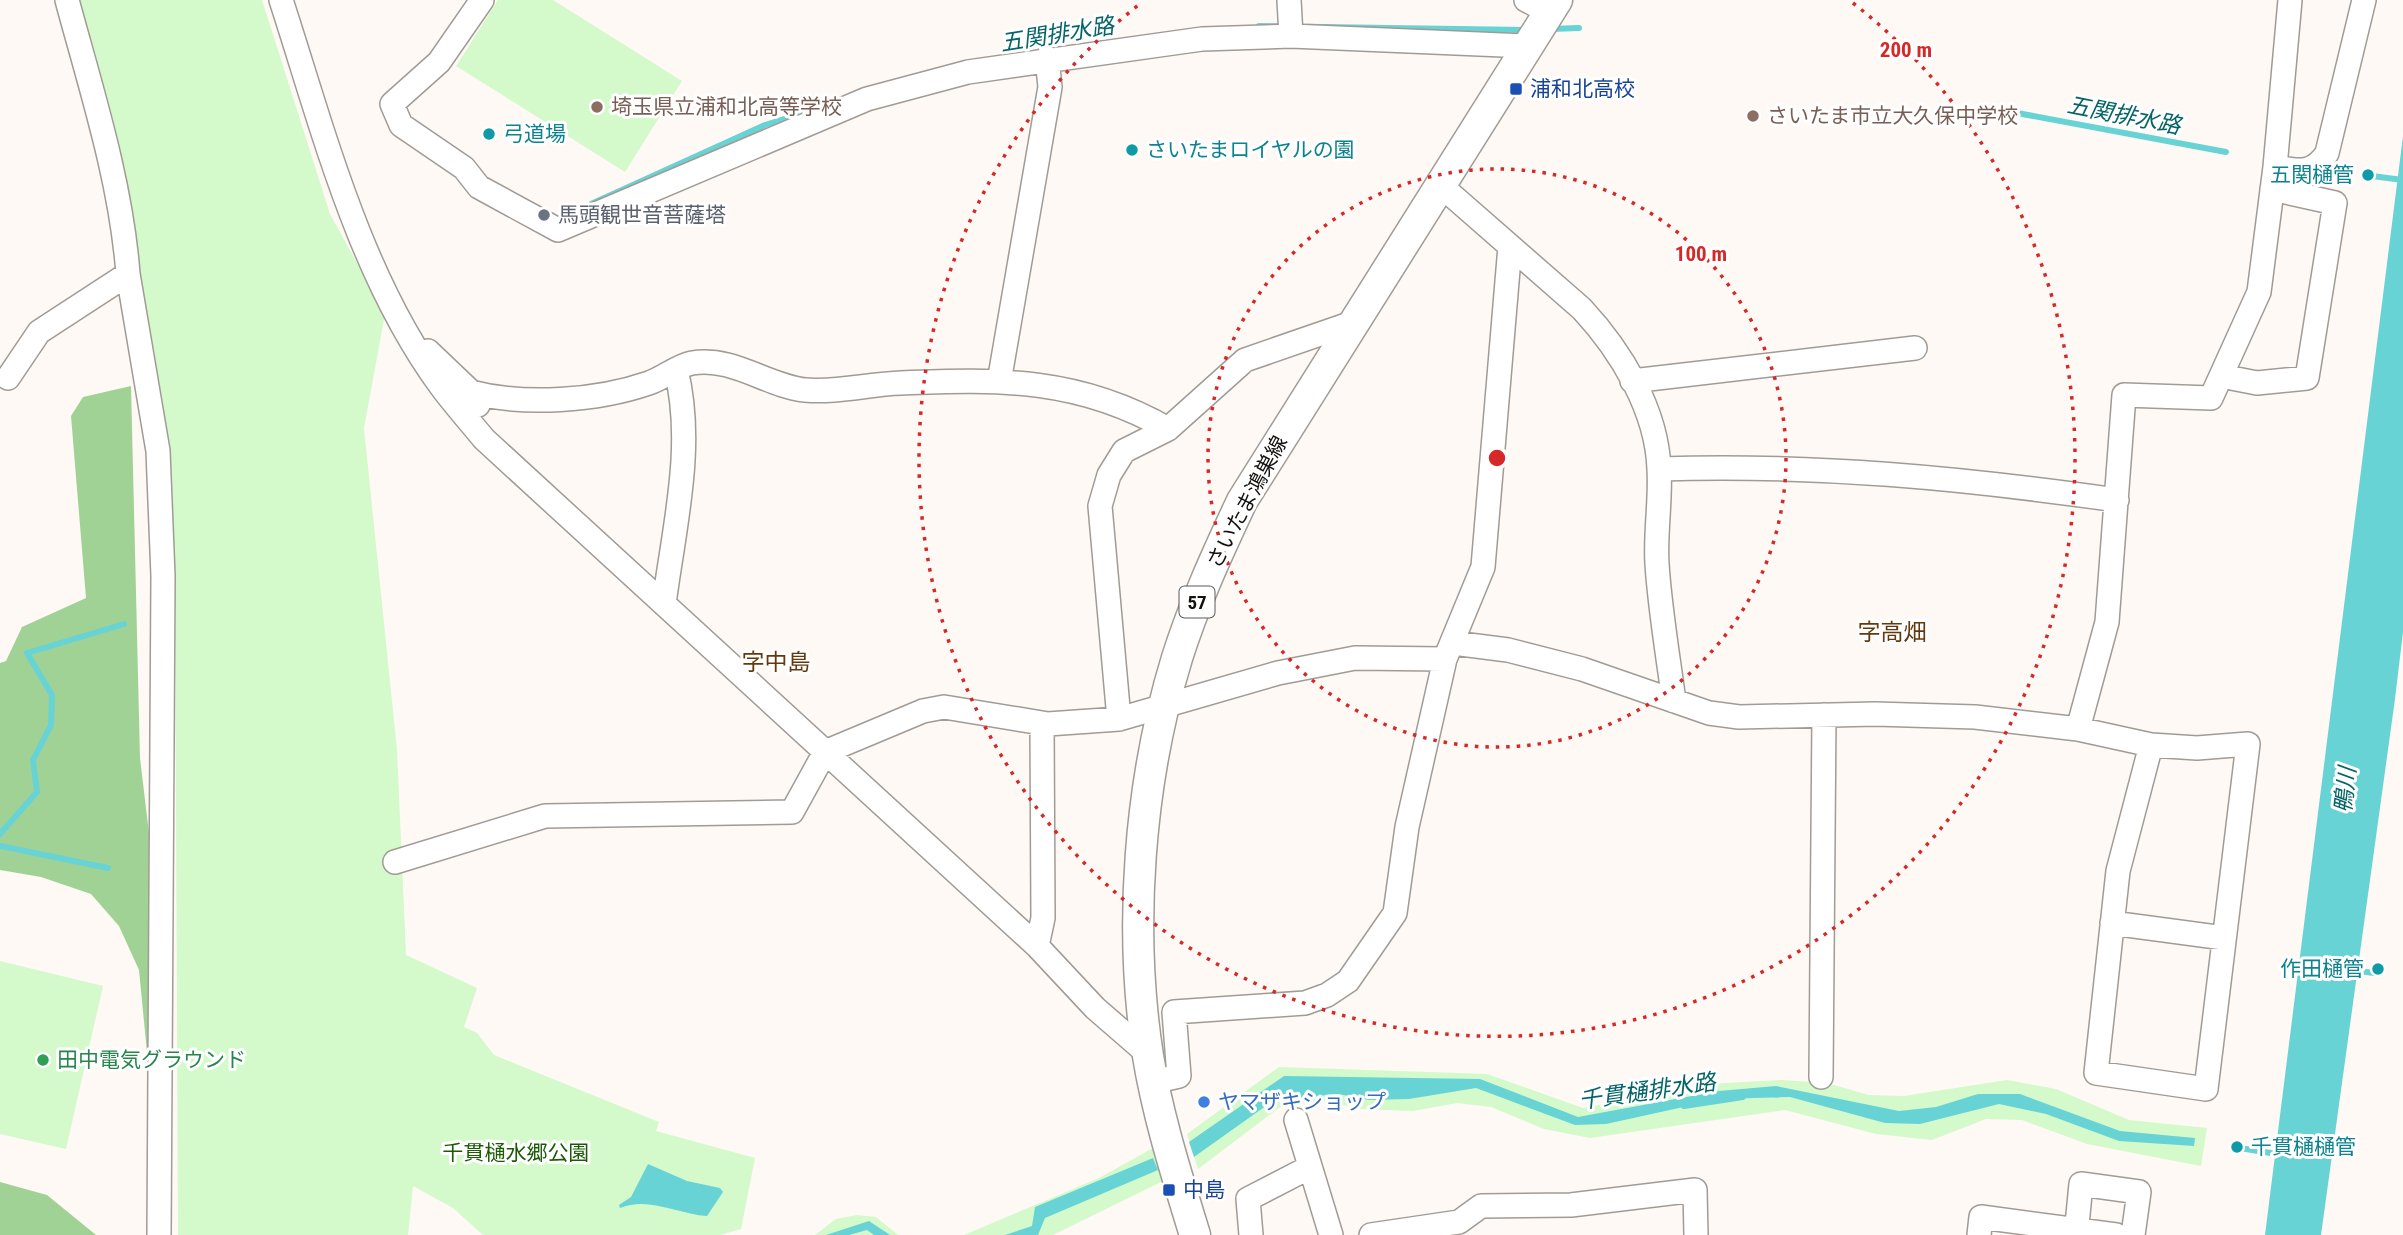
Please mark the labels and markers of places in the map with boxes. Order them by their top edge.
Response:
place label: 浦和北高校 [1530,77,1635,101]
marker: 浦和北高校 [1508,81,1524,97]
place label: 埼玉県立浦和北高等学校 [611,95,842,119]
marker: 埼玉県立浦和北高等学校 [589,99,605,115]
place label: さいたま市立大久保中学校 [1767,104,2018,128]
marker: さいたま市立大久保中学校 [1745,108,1761,124]
place label: 弓道場 [503,122,566,146]
marker: 弓道場 [481,126,497,142]
place label: さいたまロイヤルの園 [1146,138,1355,162]
marker: さいたまロイヤルの園 [1124,142,1140,158]
place label: 五関樋管 [2270,163,2354,187]
marker: 五関樋管 [2360,167,2376,183]
place label: 馬頭観世音菩薩塔 [558,203,726,227]
marker: 馬頭観世音菩薩塔 [536,207,552,223]
centre of rings [1485,446,1509,470]
place label: 作田樋管 [2280,957,2364,981]
marker: 作田樋管 [2370,961,2386,977]
place label: 田中電気グラウンド [57,1048,246,1072]
marker: 田中電気グラウンド [35,1052,51,1068]
place label: ヤマザキショップ [1218,1090,1386,1114]
marker: ヤマザキショップ [1196,1094,1212,1110]
place label: 千貫樋樋管 [2251,1135,2356,1159]
marker: 千貫樋樋管 [2229,1139,2245,1155]
place label: 中島 [1183,1178,1225,1202]
marker: 中島 [1161,1182,1177,1198]

